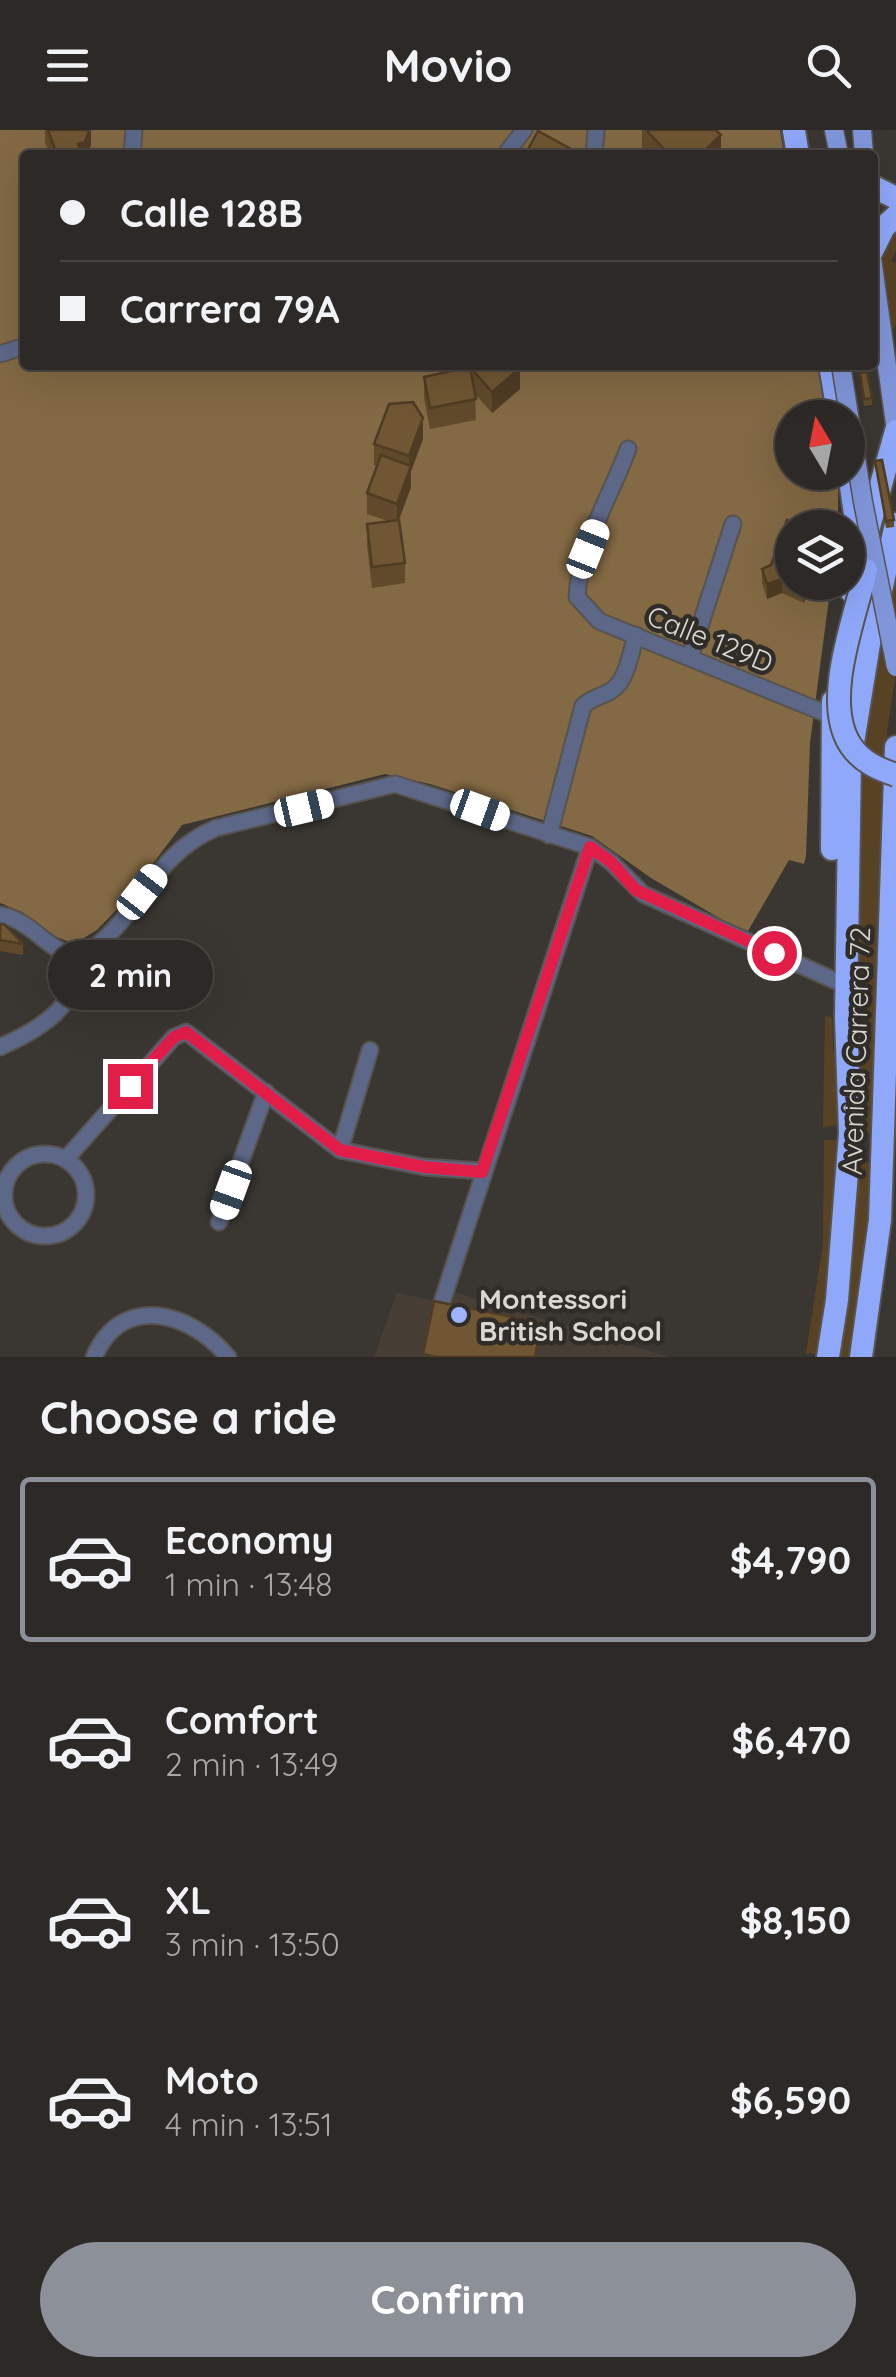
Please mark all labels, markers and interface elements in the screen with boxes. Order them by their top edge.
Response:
text: Movio [384,37,512,93]
icon: menu [40,38,95,93]
icon: search [801,38,856,93]
text: Calle 128B [120,189,303,237]
text: Carrera 79A [120,285,340,333]
north arrow [775,400,865,490]
map controls [775,400,865,600]
button: layers [775,510,865,600]
car [563,516,613,582]
street label: Calle 129D [642,597,778,680]
car [447,786,513,834]
car [271,787,337,829]
car [112,859,172,925]
street label: Avenida Carrera 72 [834,926,877,1176]
route start [752,931,797,976]
callout: 2 min [48,941,212,1011]
text: 2 min [89,955,172,995]
route end [108,1064,153,1109]
car [207,1157,255,1223]
place label: Montessori British School [479,1281,662,1348]
marker: Montessori British School [448,1304,470,1326]
text: Choose a ride [40,1389,337,1445]
icon: car [45,1515,135,1605]
text: Economy [165,1516,334,1564]
text: $4,790 [730,1536,851,1584]
text: 1 min · 13:48 [165,1564,333,1604]
icon: car [45,1695,135,1785]
text: Comfort [165,1696,319,1744]
text: $6,470 [731,1716,851,1764]
text: 2 min · 13:49 [165,1744,338,1784]
icon: car [45,1875,135,1965]
text: XL [165,1876,211,1924]
text: $8,150 [740,1896,851,1944]
text: 3 min · 13:50 [165,1924,340,1964]
icon: car [45,2055,135,2145]
text: Moto [165,2056,259,2104]
text: $6,590 [730,2076,851,2124]
text: 4 min · 13:51 [165,2104,333,2144]
button: Confirm [40,2242,856,2357]

